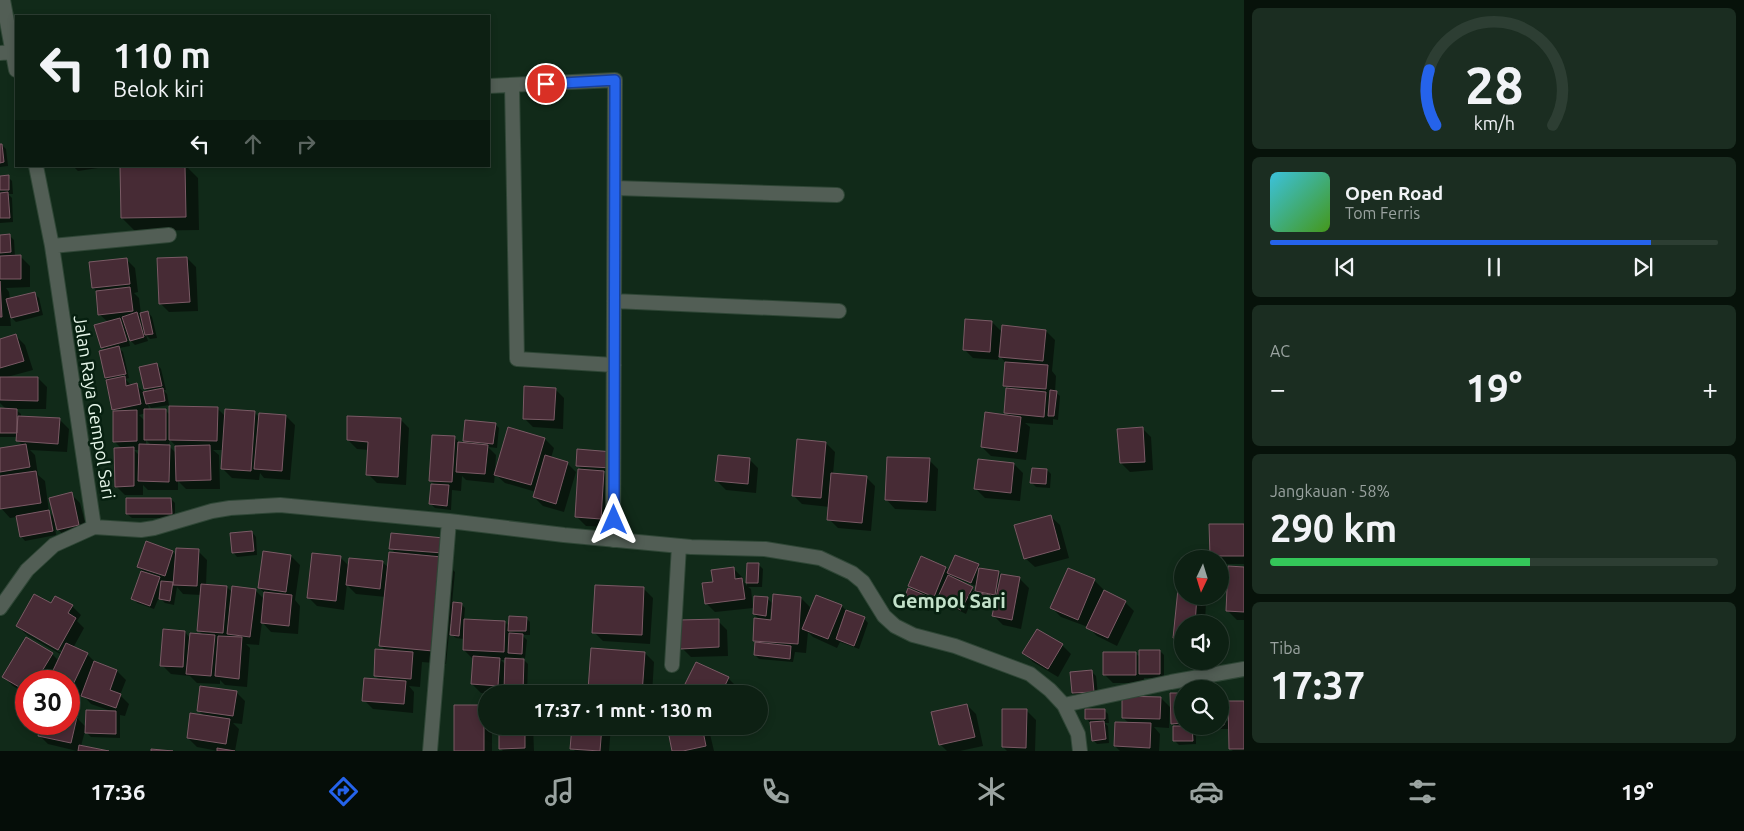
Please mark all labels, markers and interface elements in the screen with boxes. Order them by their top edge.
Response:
icon: left [30,35,95,100]
text: 110 m [113,35,211,75]
text: 28 [1465,56,1523,114]
pin [525,63,567,105]
icon: arrive [532,70,560,98]
text: Belok kiri [113,76,204,101]
text: km/h [1473,113,1515,133]
icon: left [186,130,214,158]
icon: ahead [239,130,267,158]
icon: right [292,130,320,158]
text: Open Road [1345,182,1443,204]
text: Tom Ferris [1345,204,1420,222]
icon: previous [1331,253,1359,281]
icon: pause [1480,253,1508,281]
icon: next [1629,253,1657,281]
street label: Jalan Raya Gempol Sari [71,314,119,500]
text: AC [1270,342,1290,360]
text: 19° [1466,367,1522,409]
text: − [1270,373,1286,404]
text: + [1702,373,1718,404]
text: Jangkauan · 58% [1270,482,1390,500]
position arrow [587,493,639,545]
text: 290 km [1270,507,1397,549]
north arrow [1174,550,1229,605]
map controls [1174,550,1229,735]
district label: Gempol Sari [892,589,1006,612]
button: sound [1174,615,1229,670]
text: Tiba [1270,639,1301,657]
text: 17:37 [1270,664,1365,706]
speed limit sign: 30 [15,670,80,735]
button: search [1174,680,1229,735]
text: 17:37 · 1 mnt · 130 m [534,699,712,721]
icon: directions [326,774,361,809]
icon: music [542,774,577,809]
icon: phone [758,774,793,809]
icon: climate [974,774,1009,809]
icon: car [1189,774,1224,809]
icon: filters [1405,774,1440,809]
text: 17:36 [90,779,145,804]
text: 19° [1621,779,1654,804]

